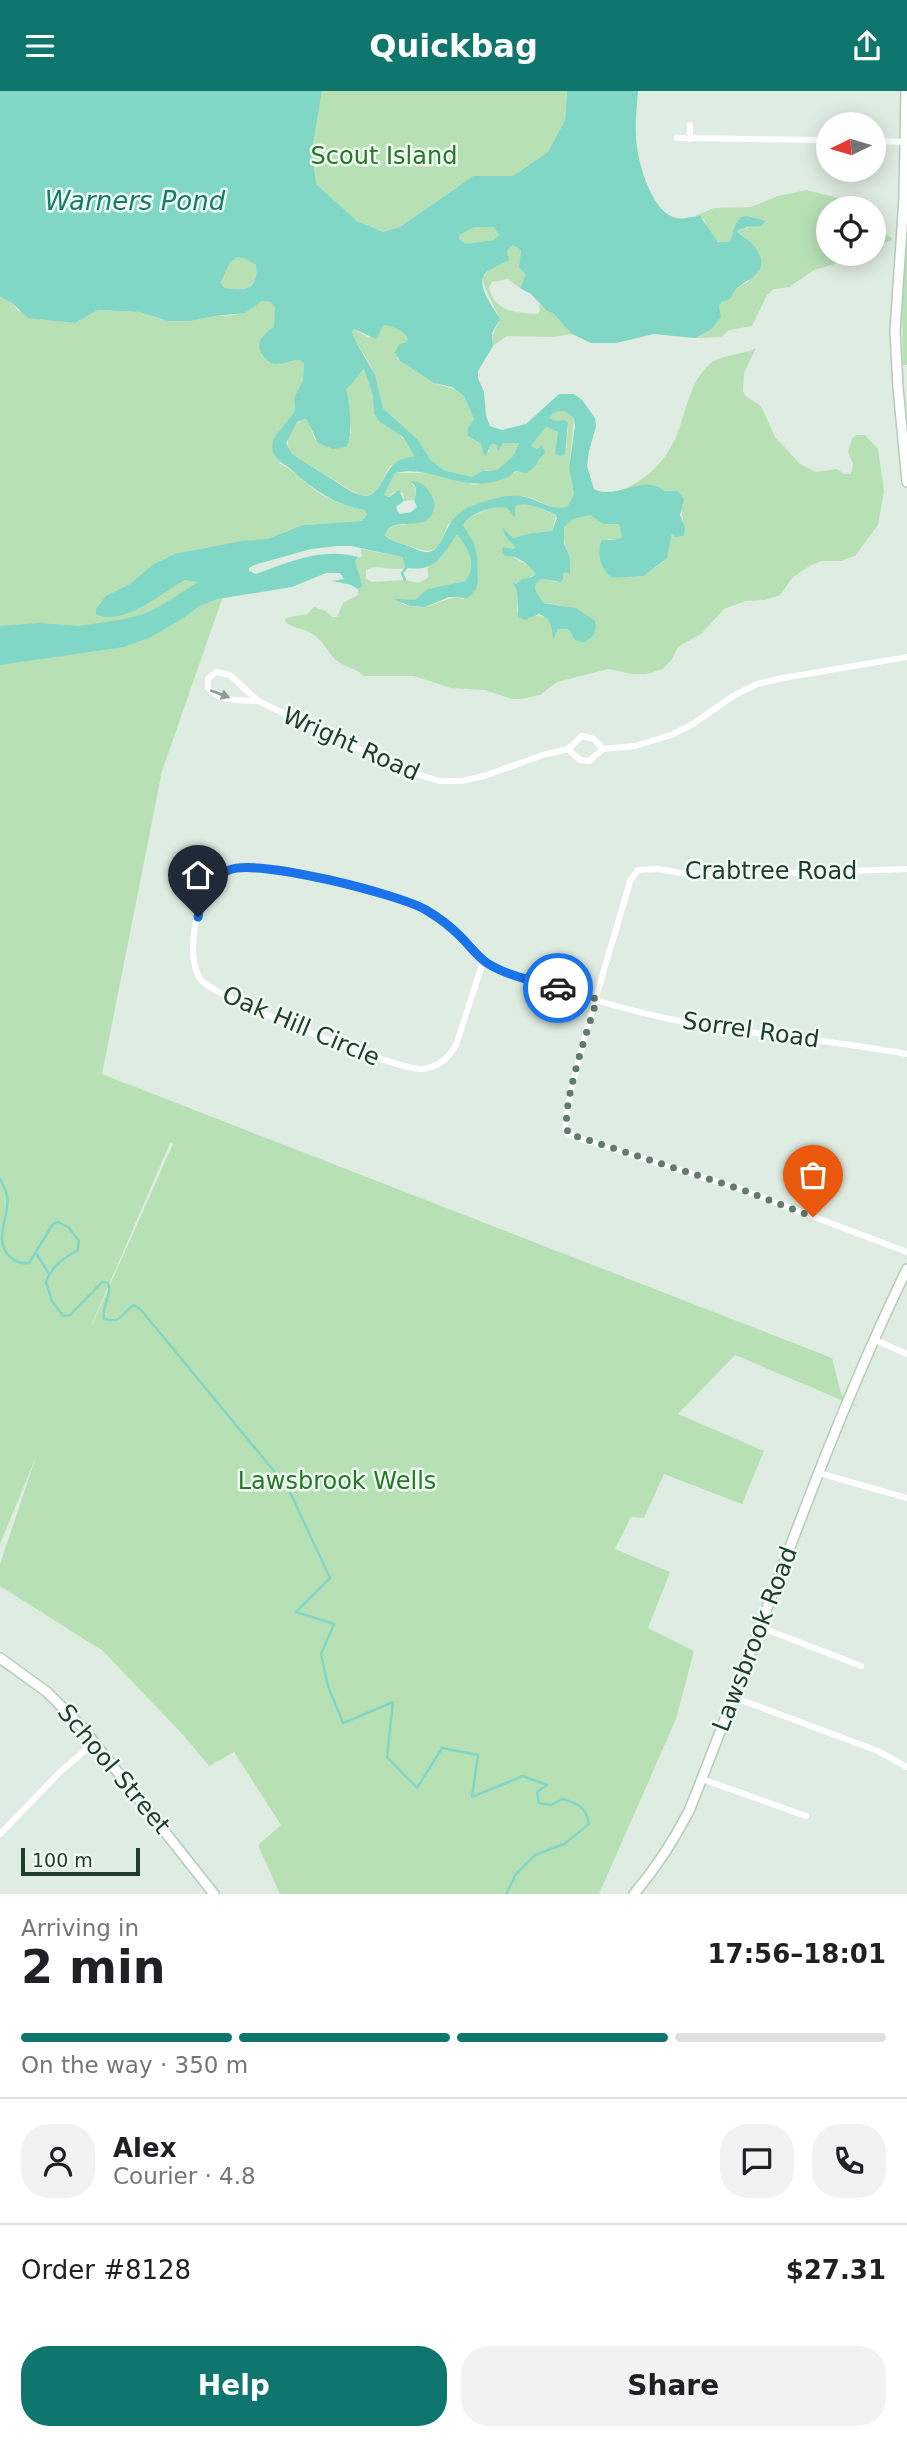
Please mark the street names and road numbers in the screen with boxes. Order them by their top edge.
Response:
street label: Wright Road [278,701,424,787]
street label: Crabtree Road [685,857,857,885]
street label: Oak Hill Circle [218,980,384,1072]
street label: Sorrel Road [681,1007,821,1053]
street label: Lawsbrook Road [707,1543,803,1735]
street label: School Street [52,1699,176,1839]

